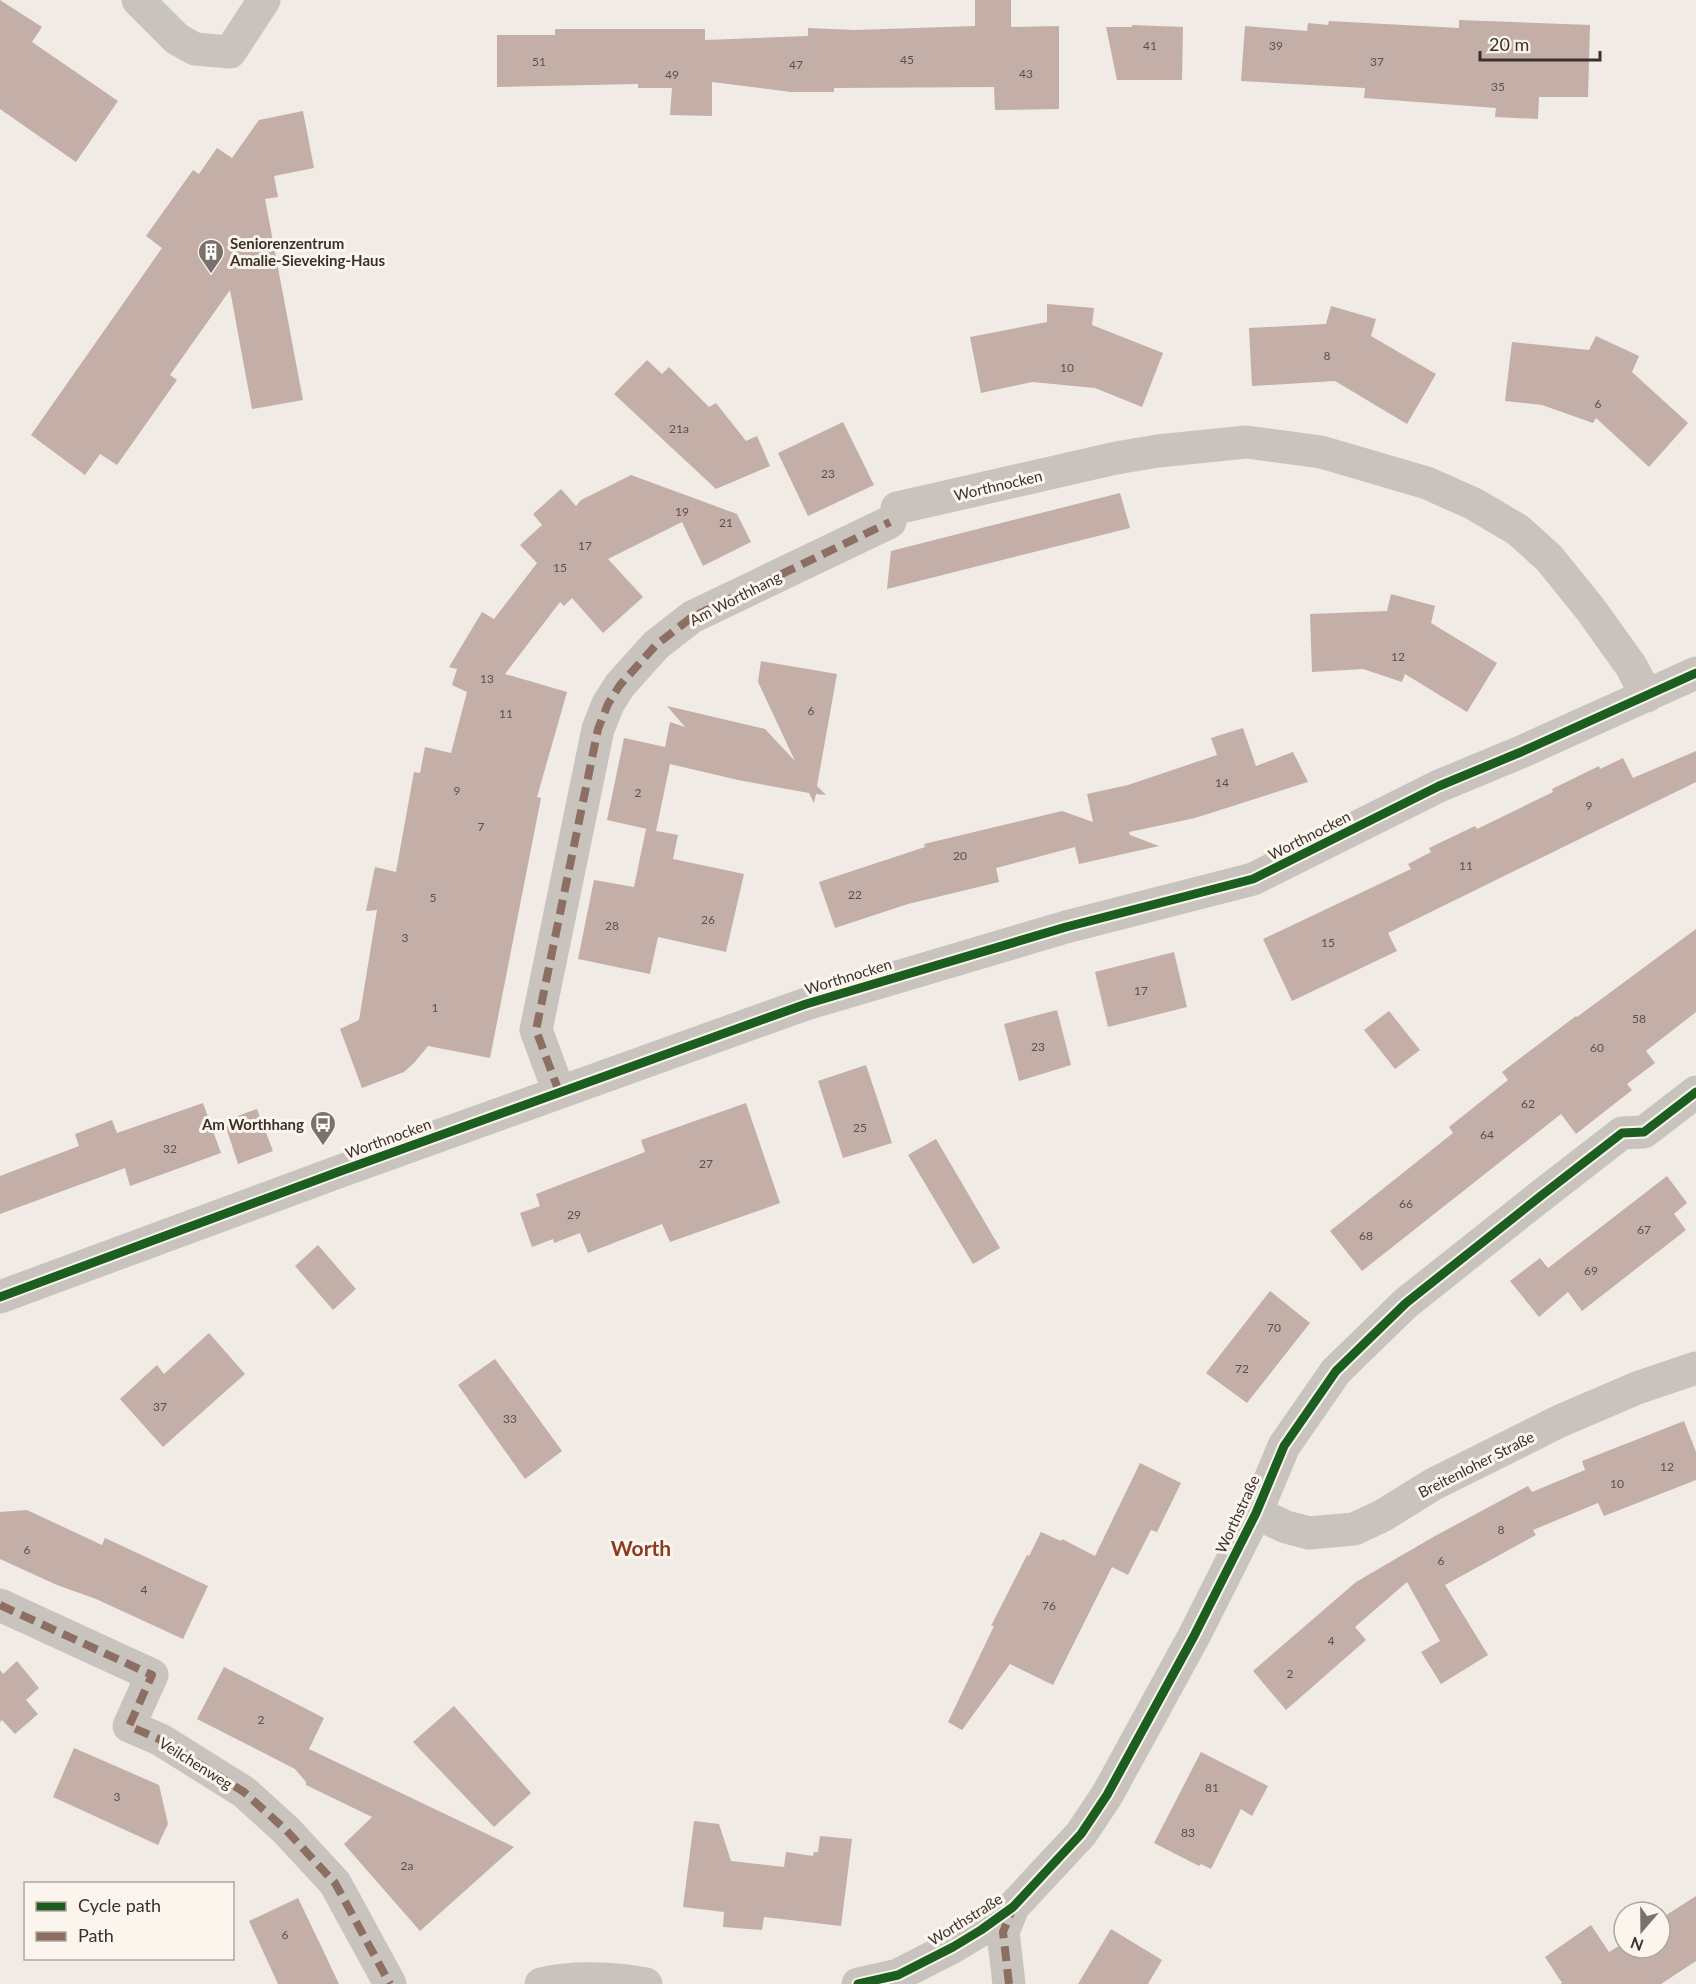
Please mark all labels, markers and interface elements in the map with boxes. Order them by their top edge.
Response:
scale bar [1480,24,1600,62]
text: 20 m [1489,33,1529,55]
house number: 41 [1143,38,1157,53]
house number: 39 [1269,38,1283,53]
house number: 45 [900,52,914,67]
house number: 51 [532,54,546,69]
house number: 37 [1370,54,1384,69]
house number: 47 [789,57,803,72]
house number: 43 [1019,66,1033,81]
house number: 49 [665,67,679,82]
house number: 35 [1491,79,1505,94]
place label: Seniorenzentrum Amalie-Sieveking-Haus [229,234,385,269]
building icon: Seniorenzentrum Amalie-Sieveking-Haus [196,237,226,275]
house number: 8 [1324,348,1331,363]
house number: 10 [1060,360,1074,375]
house number: 6 [1595,396,1602,411]
house number: 21a [669,421,689,436]
house number: 23 [821,466,835,481]
street label: Worthnocken [952,466,1044,504]
house number: 19 [675,504,689,519]
house number: 21 [719,515,733,530]
house number: 17 [578,538,592,553]
house number: 15 [553,560,567,575]
street label: Am Worthhang [686,567,784,629]
house number: 12 [1391,649,1405,664]
house number: 13 [480,671,494,686]
house number: 6 [808,703,815,718]
house number: 11 [499,706,513,721]
house number: 14 [1215,775,1229,790]
house number: 9 [454,783,461,798]
house number: 2 [635,785,642,800]
house number: 9 [1586,798,1593,813]
street label: Worthnocken [1265,807,1353,863]
house number: 7 [478,819,485,834]
house number: 20 [953,848,967,863]
house number: 11 [1459,858,1473,873]
house number: 22 [848,887,862,902]
house number: 5 [430,890,437,905]
house number: 26 [701,912,715,927]
house number: 28 [605,918,619,933]
house number: 3 [402,930,409,945]
house number: 15 [1321,935,1335,950]
street label: Worthnocken [802,954,894,998]
house number: 17 [1134,983,1148,998]
house number: 1 [432,1000,439,1015]
house number: 58 [1632,1011,1646,1026]
house number: 23 [1031,1039,1045,1054]
house number: 60 [1590,1040,1604,1055]
house number: 62 [1521,1096,1535,1111]
bus stop icon: Am Worthhang [308,1109,338,1147]
street label: Worthnocken [343,1114,433,1162]
place label: Am Worthhang [201,1115,304,1133]
house number: 25 [853,1120,867,1135]
house number: 64 [1480,1127,1494,1142]
house number: 32 [163,1141,177,1156]
house number: 27 [699,1156,713,1171]
house number: 66 [1399,1196,1413,1211]
house number: 29 [567,1207,581,1222]
house number: 67 [1637,1222,1651,1237]
house number: 68 [1359,1228,1373,1243]
house number: 69 [1584,1263,1598,1278]
house number: 70 [1267,1320,1281,1335]
house number: 72 [1235,1361,1249,1376]
house number: 37 [153,1399,167,1414]
house number: 33 [503,1411,517,1426]
street label: Breitenloher Straße [1415,1427,1537,1501]
house number: 12 [1660,1459,1674,1474]
street label: Worthstraße [1211,1472,1263,1556]
house number: 10 [1610,1476,1624,1491]
house number: 8 [1498,1522,1505,1537]
district label: Worth [611,1535,671,1560]
house number: 6 [24,1542,31,1557]
house number: 6 [1438,1553,1445,1568]
house number: 4 [141,1582,148,1597]
house number: 76 [1042,1598,1056,1613]
house number: 4 [1328,1633,1335,1648]
house number: 2 [1287,1666,1294,1681]
house number: 2 [258,1712,265,1727]
street label: Veilchenweg [156,1733,236,1793]
house number: 81 [1205,1780,1219,1795]
house number: 3 [114,1789,121,1804]
house number: 83 [1181,1825,1195,1840]
house number: 2a [401,1858,413,1873]
legend [24,1882,234,1960]
street label: Worthstraße [925,1889,1005,1949]
text: Cycle path [78,1894,161,1916]
north arrow [1612,1900,1672,1960]
text: Path [78,1924,114,1946]
house number: 6 [282,1927,289,1942]
text: N [1628,1934,1646,1956]

